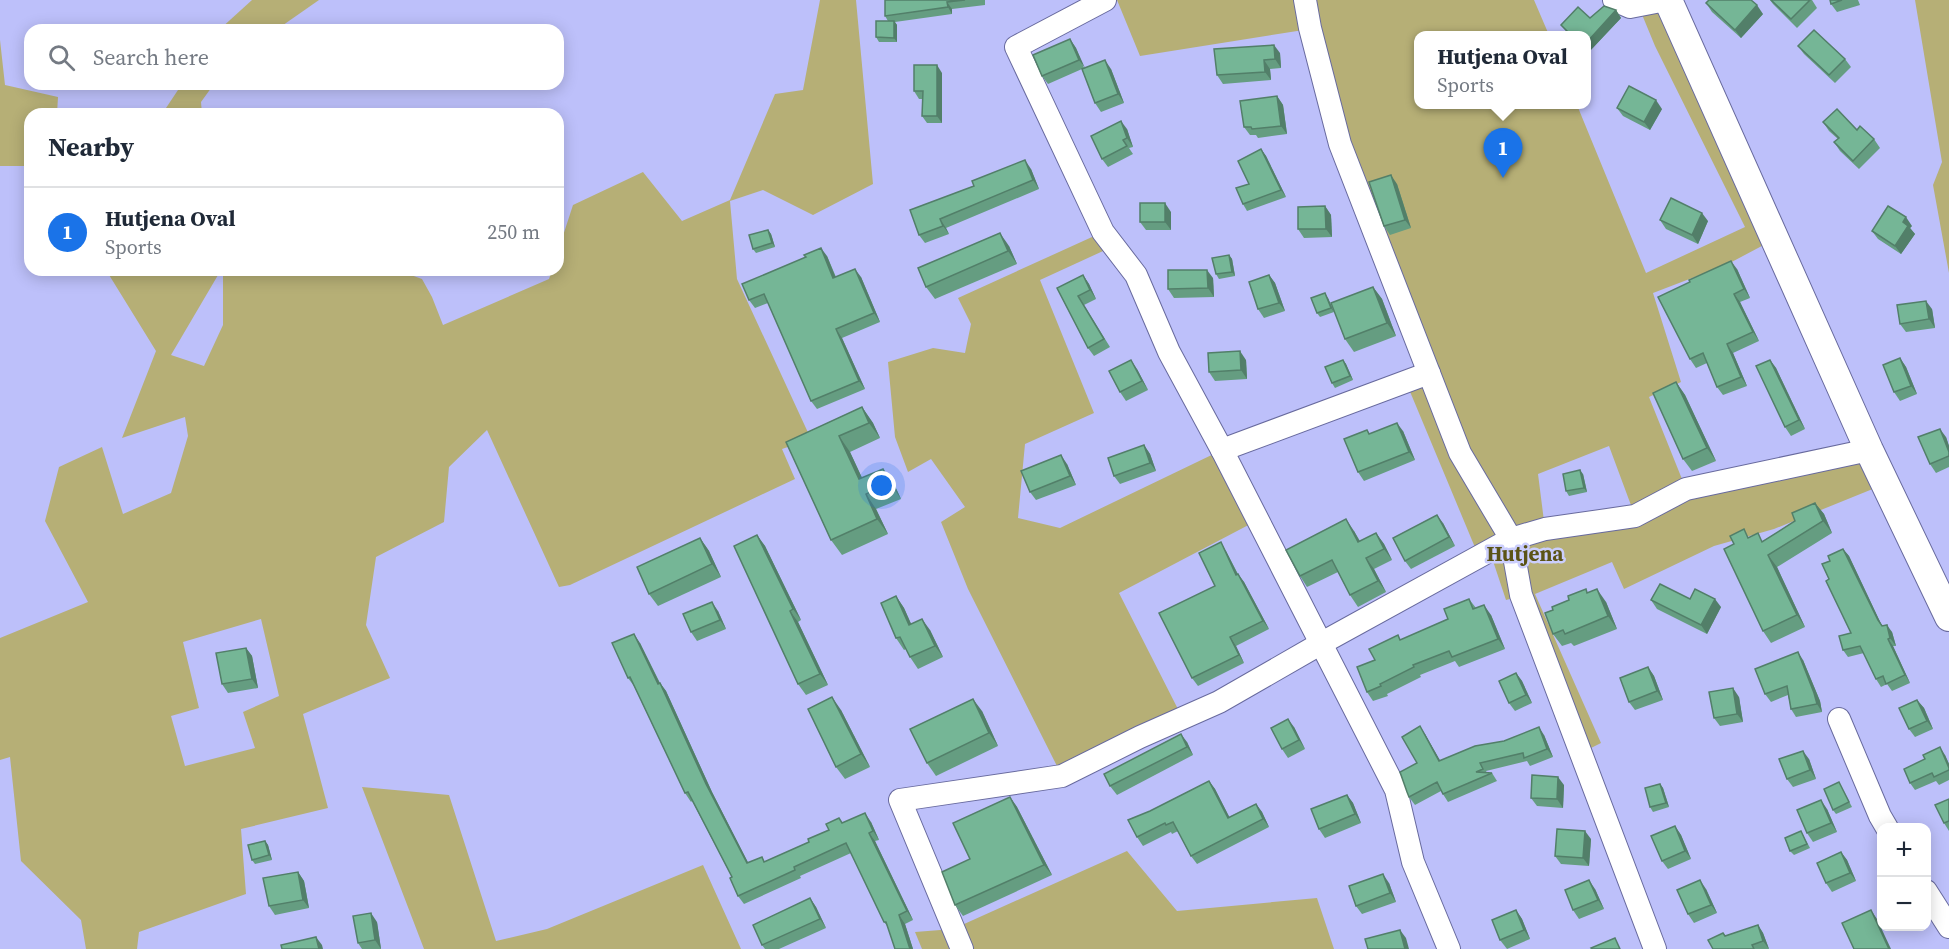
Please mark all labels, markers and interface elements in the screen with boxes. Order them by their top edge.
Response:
search box [24,24,564,90]
popup [1414,31,1591,109]
icon: search [45,41,78,74]
text: Hutjena Oval [1437,41,1568,71]
text: Search here [93,42,209,72]
text: Sports [1437,71,1494,99]
pin: 1 [1484,128,1522,178]
text: Nearby [48,129,134,165]
text: Hutjena Oval [105,203,236,233]
text: 1 [62,218,73,246]
text: 250 m [487,218,540,246]
text: Sports [105,233,162,261]
your location [867,471,896,500]
district label: Hutjena [1487,539,1564,568]
map controls [1877,823,1931,931]
button: + [1877,823,1931,877]
button: − [1877,877,1931,931]

